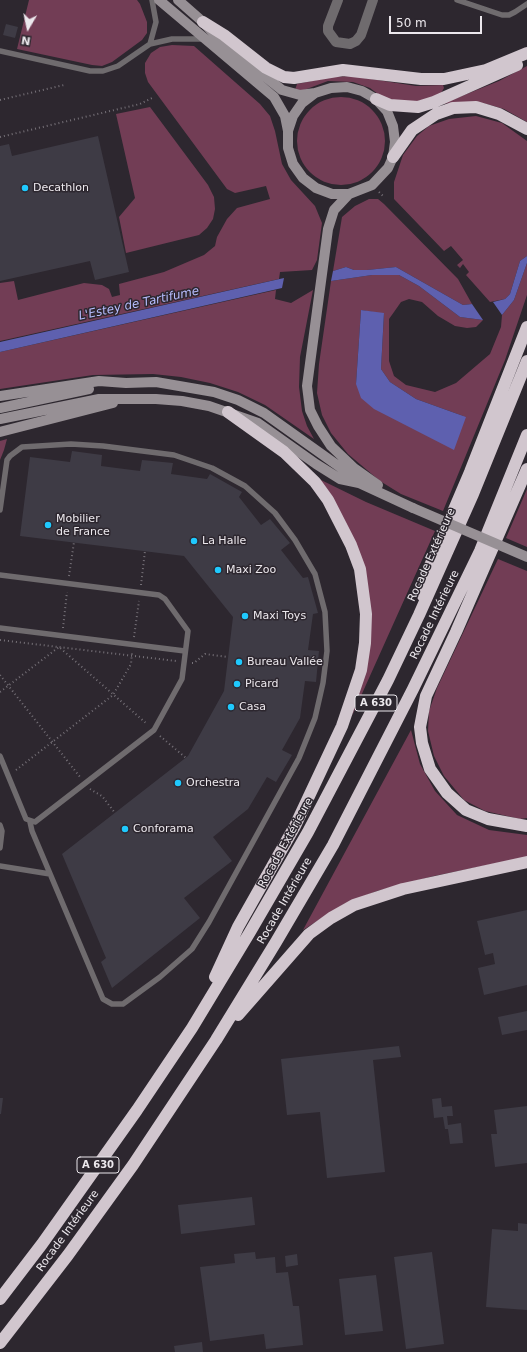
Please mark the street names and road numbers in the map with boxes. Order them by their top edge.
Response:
street label: Rocade Extérieure [405,506,459,604]
street label: Rocade Intérieure [408,568,462,662]
road number: A 630 [355,695,397,711]
street label: Rocade Extérieure [256,796,316,890]
street label: Rocade Intérieure [255,855,315,947]
road number: A 630 [77,1157,119,1173]
street label: Rocade Intérieure [34,1188,102,1274]

